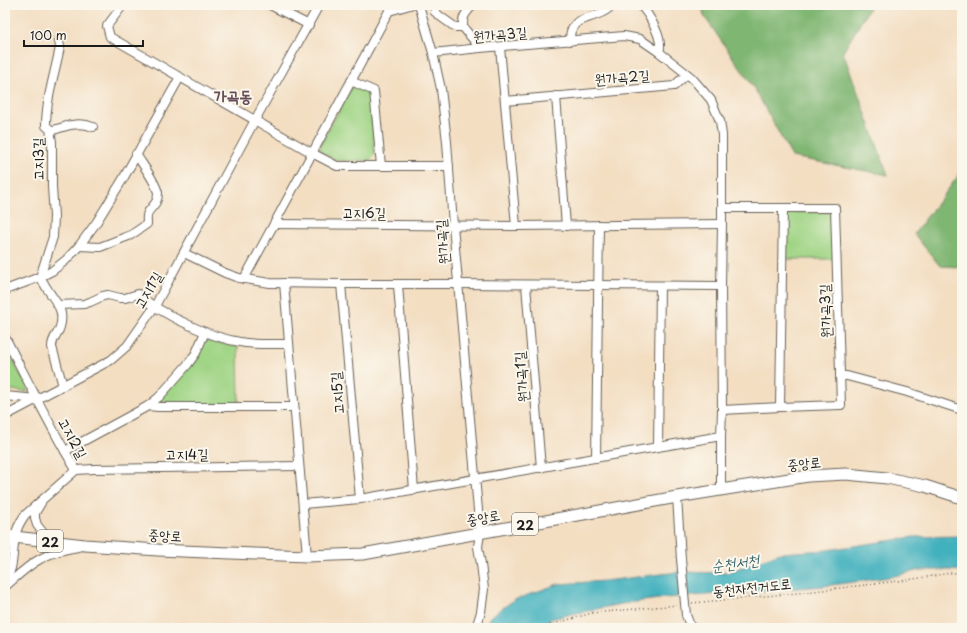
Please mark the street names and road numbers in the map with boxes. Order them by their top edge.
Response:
street label: 원가곡3길 [472,21,529,47]
street label: 원가곡2길 [594,64,651,90]
street label: 고지3길 [27,137,49,181]
street label: 고지6길 [342,202,387,223]
street label: 원가곡길 [430,218,454,265]
street label: 고지1길 [129,267,167,313]
street label: 원가곡3길 [814,283,836,339]
street label: 원가곡1길 [508,350,534,403]
street label: 고지5길 [325,370,349,415]
street label: 고지2길 [53,414,93,463]
street label: 고지4길 [165,443,209,465]
street label: 중앙로 [786,451,822,475]
street label: 중앙로 [465,504,501,530]
road number: 22 [512,513,538,535]
street label: 중앙로 [148,524,182,546]
road number: 22 [37,530,63,552]
street label: 동천자전거도로 [712,572,792,602]

